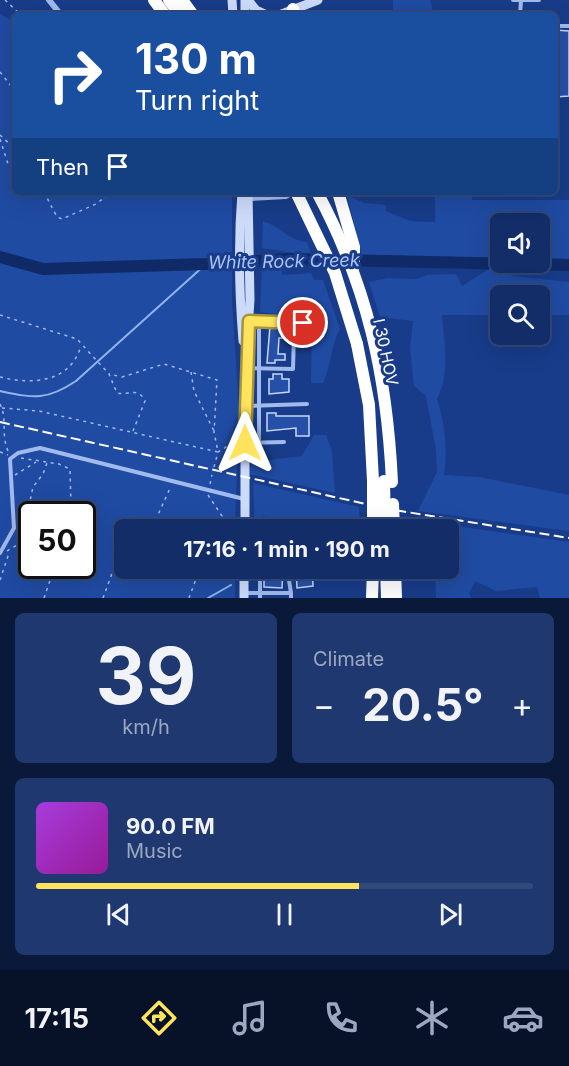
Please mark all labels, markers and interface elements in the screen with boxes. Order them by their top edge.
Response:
text: 130 m [135,33,257,84]
icon: right [36,36,114,114]
text: Turn right [135,84,259,117]
icon: arrive [101,150,134,183]
text: Then [36,154,89,180]
map controls [490,213,550,345]
button: sound [490,213,550,273]
water label: White Rock Creek [208,249,361,273]
button: search [490,285,550,345]
pin [277,297,328,348]
icon: arrive [286,306,319,339]
street label: I 30 HOV [369,317,403,387]
position arrow [213,411,277,475]
speed limit sign: 50 [18,501,96,579]
text: 17:16 · 1 min · 190 m [183,536,390,562]
text: 39 [95,628,197,723]
text: Climate [313,647,384,671]
text: 20.5° [362,677,484,732]
text: − [313,685,335,725]
text: + [511,685,533,725]
text: km/h [122,715,170,739]
text: 90.0 FM [126,813,215,839]
text: Music [126,839,183,863]
icon: previous [102,898,135,931]
icon: pause [268,898,301,931]
icon: next [434,898,467,931]
icon: directions [138,997,180,1039]
icon: music [229,997,271,1039]
icon: phone [320,997,362,1039]
icon: climate [411,997,453,1039]
icon: car [502,997,544,1039]
text: 17:15 [25,1002,89,1035]

